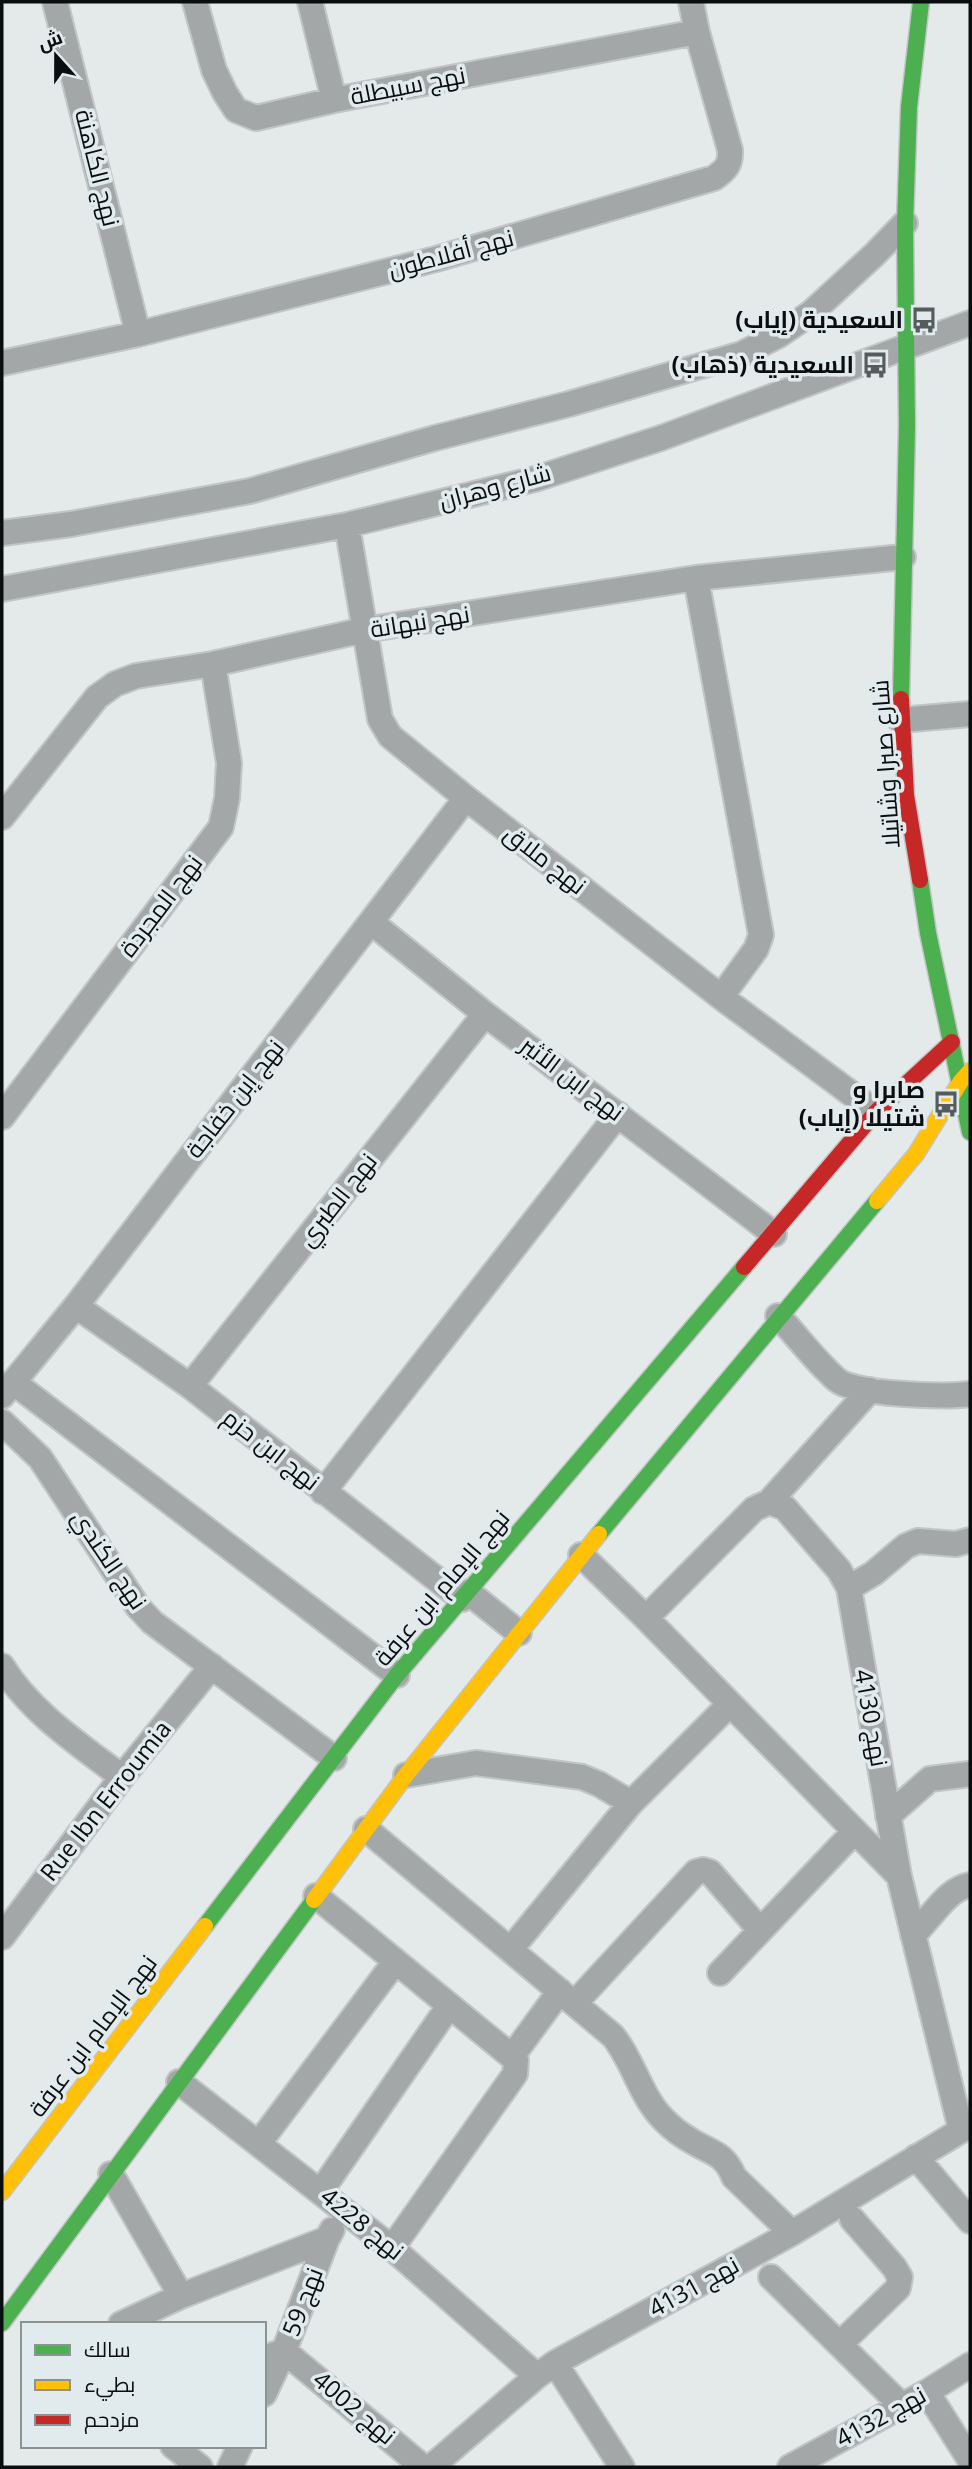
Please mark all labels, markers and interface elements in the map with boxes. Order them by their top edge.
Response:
north arrow [21,21,91,91]
text: ش [34,24,66,57]
street label: نهج سبيطلة [347,57,468,113]
street label: نهج الكاهنة [67,106,129,230]
street label: نهج أفلاطون [384,220,517,286]
place label: السعيدية (إياب) [735,302,903,335]
bus stop icon: السعيدية (إياب) [909,305,939,335]
place label: السعيدية (ذهاب) [671,347,854,380]
bus stop icon: السعيدية (ذهاب) [860,350,890,380]
street label: شارع وهران [435,455,554,517]
street label: نهج نبهانة [368,596,472,646]
street label: شارع صبرا وشاتيلا [862,679,908,850]
street label: نهج ملاق [497,816,594,902]
street label: نهج المجردة [110,847,210,964]
street label: نهج ابن الأثير [512,1027,632,1128]
street label: نهج إبن خفاجة [177,1032,291,1165]
place label: صابرا و شتيلا (إياب) [799,1072,925,1133]
bus stop icon: صابرا و شتيلا (إياب) [931,1089,961,1119]
street label: نهج الطبري [290,1145,386,1255]
street label: نهج ابن حزم [216,1400,327,1498]
street label: نهج الإمام ابن عرفة [366,1502,517,1673]
street label: نهج الكندي [62,1503,156,1617]
street label: نهج 4130 [847,1666,897,1769]
street label: Rue Ibn Erroumia [32,1713,178,1887]
street label: نهج الإمام ابن عرفة [20,1947,164,2123]
street label: نهج 4228 [314,2179,412,2267]
street label: نهج 4131 [642,2247,745,2325]
street label: نهج 59 [273,2262,331,2341]
legend [21,2322,266,2448]
text: سالك [84,2335,131,2363]
street label: نهج 4002 [306,2363,403,2452]
text: بطيء [84,2370,135,2401]
street label: نهج 4132 [829,2377,932,2455]
text: مزدحم [84,2405,139,2434]

